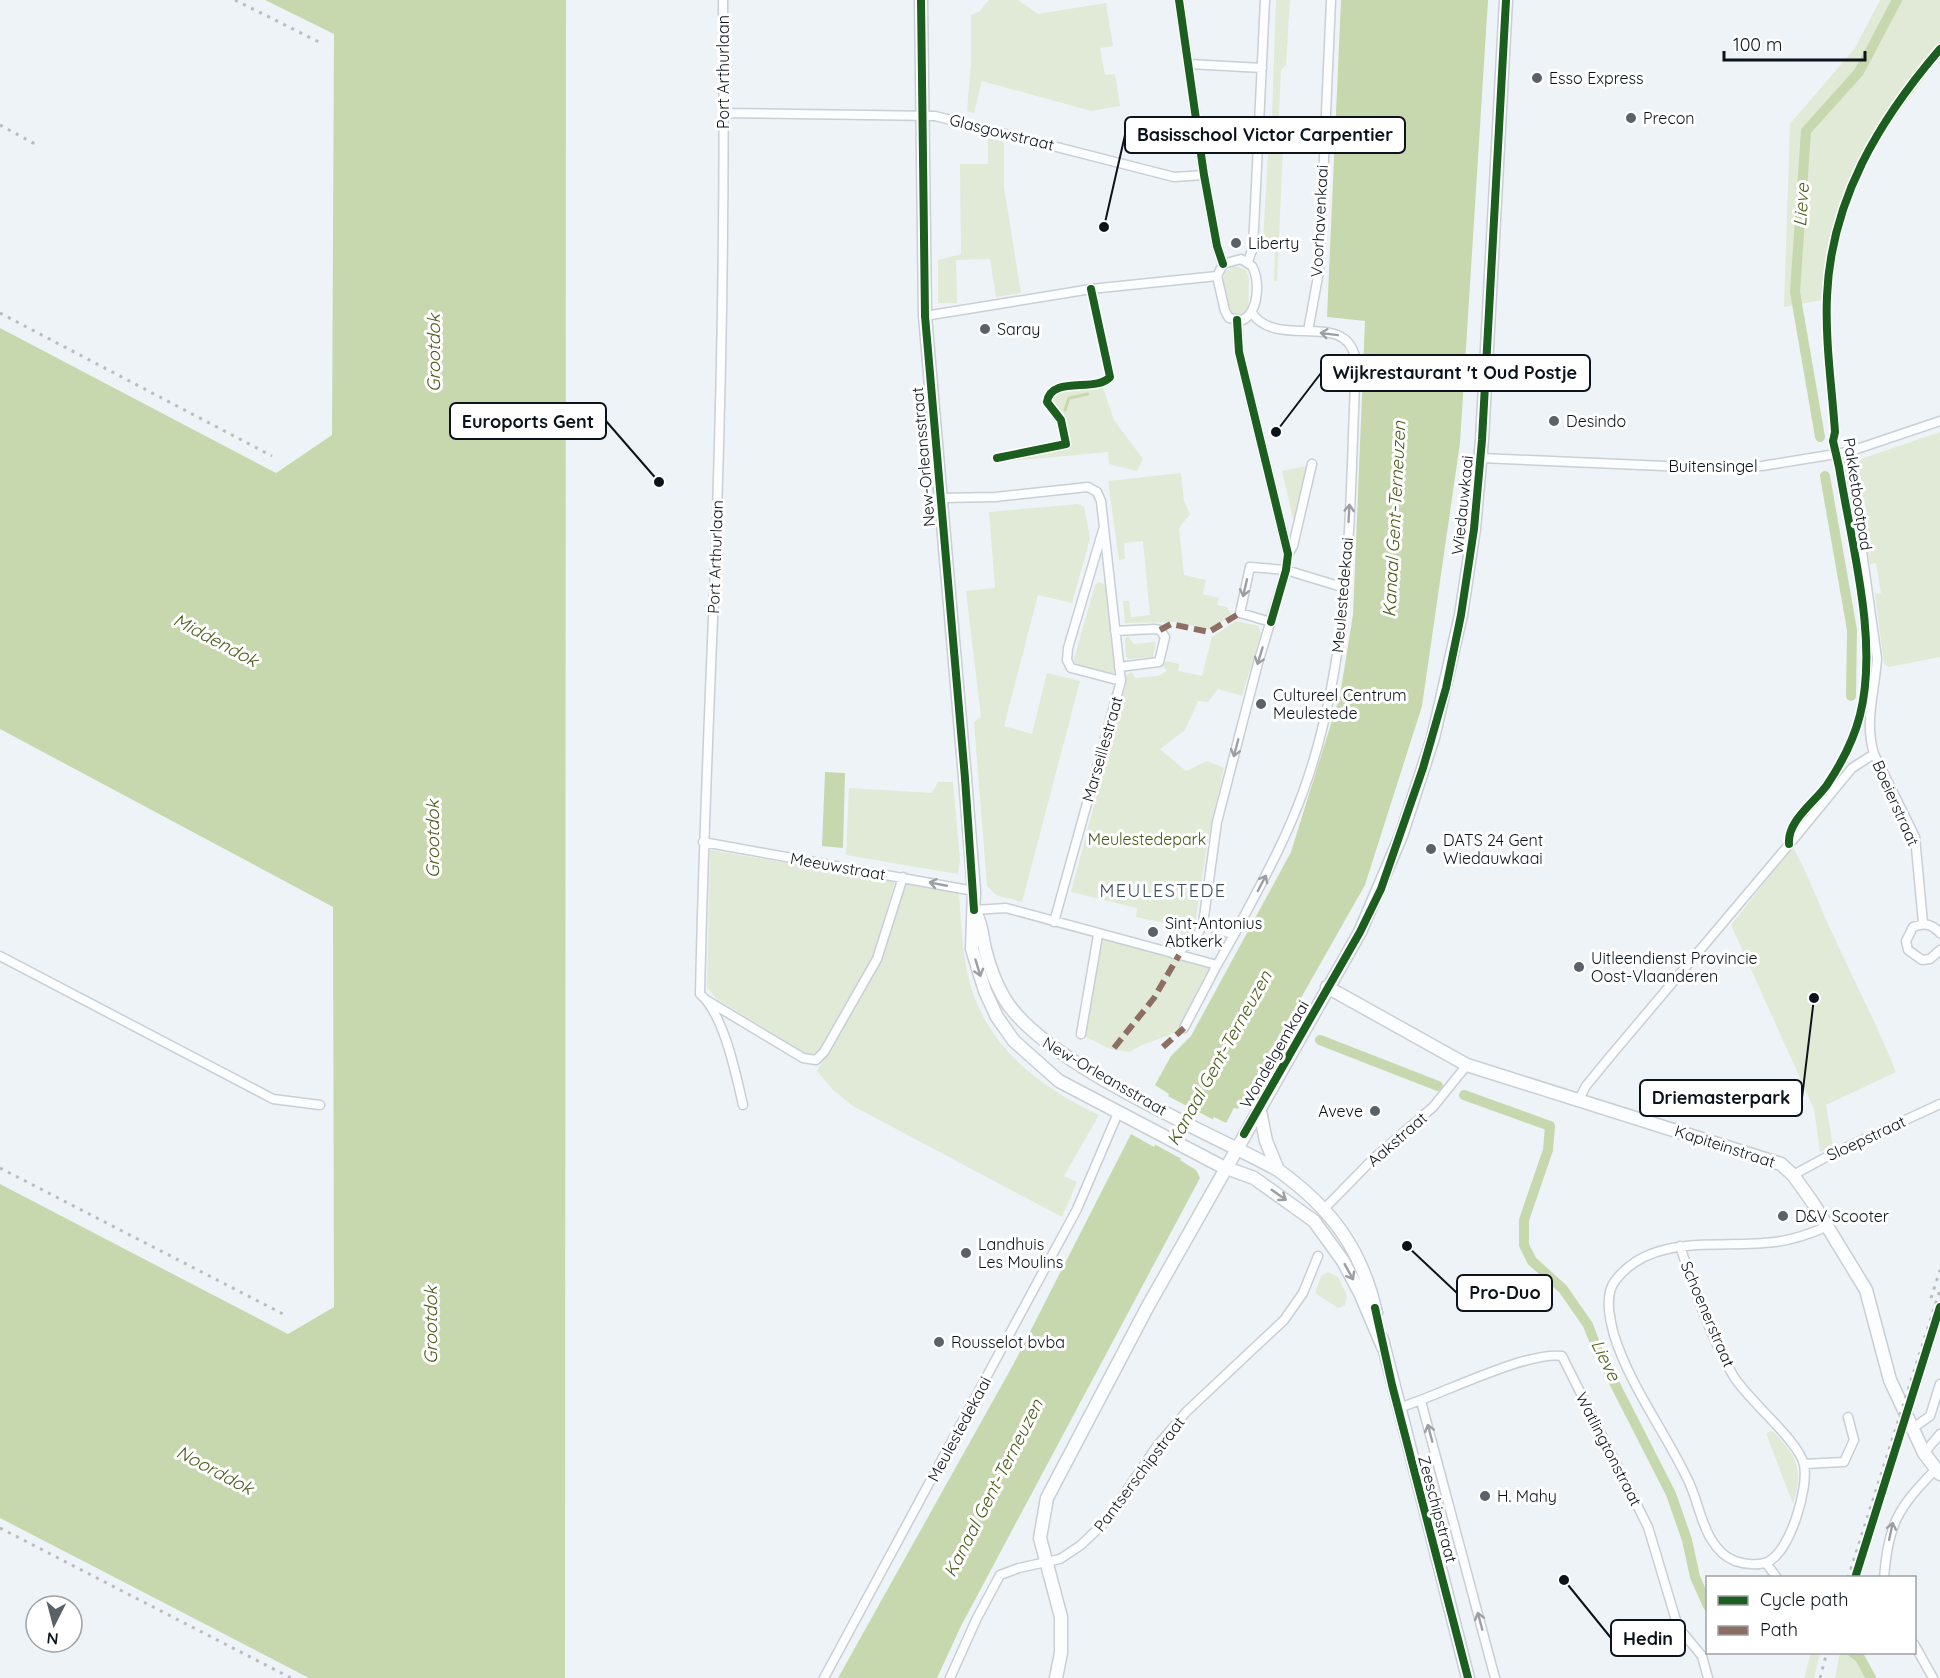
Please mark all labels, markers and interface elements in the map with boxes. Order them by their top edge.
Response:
street label: Port Arthurlaan [713,15,733,129]
scale bar [1724,24,1865,62]
text: 100 m [1733,33,1782,56]
place label: Esso Express [1549,68,1644,88]
marker: Esso Express [1530,71,1544,85]
place label: Precon [1643,108,1695,128]
street label: Glasgowstraat [948,109,1056,155]
marker: Precon [1624,111,1638,125]
callout: Basisschool Victor Carpentier [1125,117,1405,153]
text: Basisschool Victor Carpentier [1137,123,1393,146]
street label: Voorhavenkaai [1306,164,1332,278]
water label: Lieve [1788,182,1814,227]
place label: Liberty [1248,233,1299,253]
marker: Liberty [1229,236,1243,250]
water label: Grootdok [422,313,445,392]
place label: Saray [997,319,1040,339]
marker: Saray [978,322,992,336]
one-way arrow [1320,328,1340,339]
callout: Wijkrestaurant 't Oud Postje [1321,355,1590,391]
text: Wijkrestaurant 't Oud Postje [1333,361,1577,384]
street label: New-Orleansstraat [907,386,939,528]
callout: Euroports Gent [450,403,606,439]
text: Euroports Gent [462,410,594,433]
place label: Desindo [1566,411,1626,431]
marker: Desindo [1547,414,1561,428]
water label: Kanaal Gent-Terneuzen [1377,420,1411,618]
street label: Pakketbootpad [1839,436,1877,552]
street label: Wiedauwkaai [1447,454,1477,556]
street label: Buitensingel [1668,456,1758,476]
street label: Port Arthurlaan [703,500,727,614]
one-way arrow [1343,503,1354,523]
street label: Meulestedekaai [1327,536,1357,654]
one-way arrow [1239,579,1251,598]
water label: Middendok [170,608,263,673]
one-way arrow [1254,646,1265,665]
place label: Cultureel Centrum Meulestede [1273,685,1407,723]
street label: Marseillestraat [1077,694,1127,804]
marker: Cultureel Centrum Meulestede [1254,697,1268,711]
one-way arrow [1230,738,1242,757]
street label: Boeierstraat [1868,757,1924,849]
water label: Grootdok [421,799,444,878]
park label: Meulestedepark [1088,829,1206,849]
place label: DATS 24 Gent Wiedauwkaai [1443,830,1543,868]
marker: DATS 24 Gent Wiedauwkaai [1424,842,1438,856]
street label: Meeuwstraat [789,848,887,884]
one-way arrow [1256,874,1268,892]
one-way arrow [929,878,949,889]
district label: MEULESTEDE [1099,879,1227,902]
place label: Sint-Antonius Abtkerk [1165,913,1262,951]
marker: Sint-Antonius Abtkerk [1146,925,1160,939]
place label: Uitleendienst Provincie Oost-Vlaanderen [1591,948,1758,986]
one-way arrow [973,958,984,977]
marker: Uitleendienst Provincie Oost-Vlaanderen [1572,960,1586,974]
water label: Kanaal Gent-Terneuzen [1161,966,1277,1149]
street label: Wondelgemkaai [1235,997,1313,1111]
street label: New-Orleansstraat [1039,1032,1171,1120]
callout: Driemasterpark [1640,1080,1802,1116]
text: Driemasterpark [1652,1086,1790,1109]
place label: Aveve [1318,1101,1363,1121]
marker: Aveve [1368,1104,1382,1118]
street label: Aakstraat [1363,1108,1431,1170]
street label: Sloepstraat [1823,1111,1909,1165]
street label: Kapiteinstraat [1672,1120,1778,1172]
one-way arrow [1270,1189,1287,1201]
place label: D&V Scooter [1795,1206,1889,1226]
marker: D&V Scooter [1776,1209,1790,1223]
place label: Landhuis Les Moulins [978,1234,1063,1272]
marker: Landhuis Les Moulins [959,1246,973,1260]
street label: Schoenerstraat [1677,1258,1739,1370]
one-way arrow [1343,1263,1355,1280]
callout: Pro-Duo [1457,1275,1552,1311]
text: Pro-Duo [1469,1281,1541,1304]
water label: Grootdok [419,1285,442,1364]
place label: Rousselot bvba [951,1332,1065,1352]
marker: Rousselot bvba [932,1335,946,1349]
water label: Lieve [1586,1336,1626,1385]
street label: Meulestedekaai [923,1373,995,1485]
street label: Watlingtonstraat [1572,1389,1646,1509]
water label: Kanaal Gent-Terneuzen [938,1395,1048,1581]
street label: Pantserschipstraat [1089,1413,1189,1535]
one-way arrow [1424,1424,1435,1443]
water label: Noorddok [173,1440,259,1500]
street label: Zeeschipstraat [1414,1453,1462,1565]
place label: H. Mahy [1497,1486,1557,1506]
marker: H. Mahy [1478,1489,1492,1503]
one-way arrow [1886,1522,1897,1542]
legend [1706,1576,1916,1654]
text: Cycle path [1760,1588,1848,1611]
north arrow [24,1594,84,1654]
one-way arrow [1474,1612,1485,1631]
text: Path [1760,1618,1798,1641]
callout: Hedin [1611,1620,1685,1656]
text: Hedin [1623,1627,1673,1650]
text: N [46,1628,59,1649]

